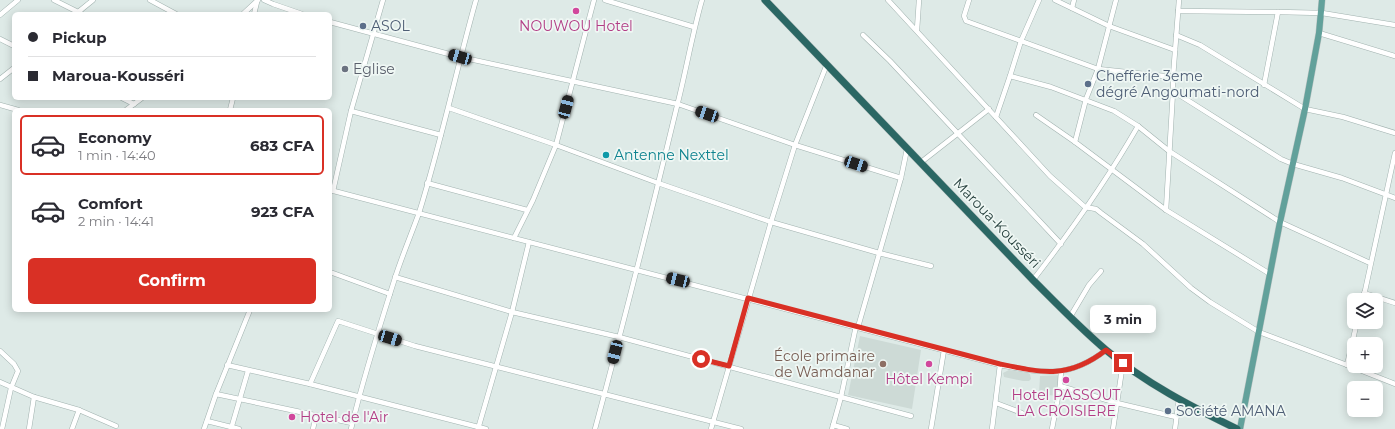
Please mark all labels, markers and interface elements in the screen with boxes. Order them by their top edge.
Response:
marker: NOUWOU Hotel [571,6,581,16]
place label: ASOL [371,17,410,35]
place label: NOUWOU Hotel [519,17,633,35]
marker: ASOL [358,21,368,31]
text: Pickup [52,28,107,47]
car [447,48,473,66]
place label: Eglise [353,60,395,78]
marker: Eglise [340,64,350,74]
text: Maroua-Kousséri [52,66,184,85]
place label: Chefferie 3eme dégré Angoumati-nord [1096,67,1259,101]
marker: Chefferie 3eme dégré Angoumati-nord [1083,79,1093,89]
car [557,94,575,120]
car [694,104,720,124]
icon: car [30,127,66,163]
text: Economy [78,128,151,147]
text: 683 CFA [250,136,314,155]
place label: Antenne Nexttel [614,146,729,164]
text: 1 min · 14:40 [78,147,156,163]
marker: Antenne Nexttel [601,150,611,160]
car [843,155,869,173]
street label: Maroua-Kousséri [950,174,1044,272]
icon: car [30,193,66,229]
text: Comfort [78,194,143,213]
text: 923 CFA [251,202,314,221]
text: 2 min · 14:41 [78,213,154,229]
button: Confirm [28,258,316,304]
car [665,271,691,289]
map controls [1347,293,1383,417]
button: layers [1347,293,1383,329]
callout: 3 min [1090,305,1156,333]
text: 3 min [1104,311,1142,327]
car [377,329,403,347]
button: + [1347,337,1383,373]
car [606,339,624,365]
place label: École primaire de Wamdanar [774,347,875,381]
route start [692,350,710,368]
route end [1114,354,1132,372]
marker: École primaire de Wamdanar [878,359,888,369]
marker: Hôtel Kempi [924,359,934,369]
place label: Hôtel Kempi [885,370,973,388]
marker: Hotel PASSOUT LA CROISIERE [1061,375,1071,385]
button: − [1347,381,1383,417]
place label: Hotel PASSOUT LA CROISIERE [1012,386,1120,420]
place label: Société AMANA [1176,402,1287,420]
marker: Société AMANA [1163,406,1173,416]
place label: Hotel de l'Air [300,408,389,426]
marker: Hotel de l'Air [287,412,297,422]

